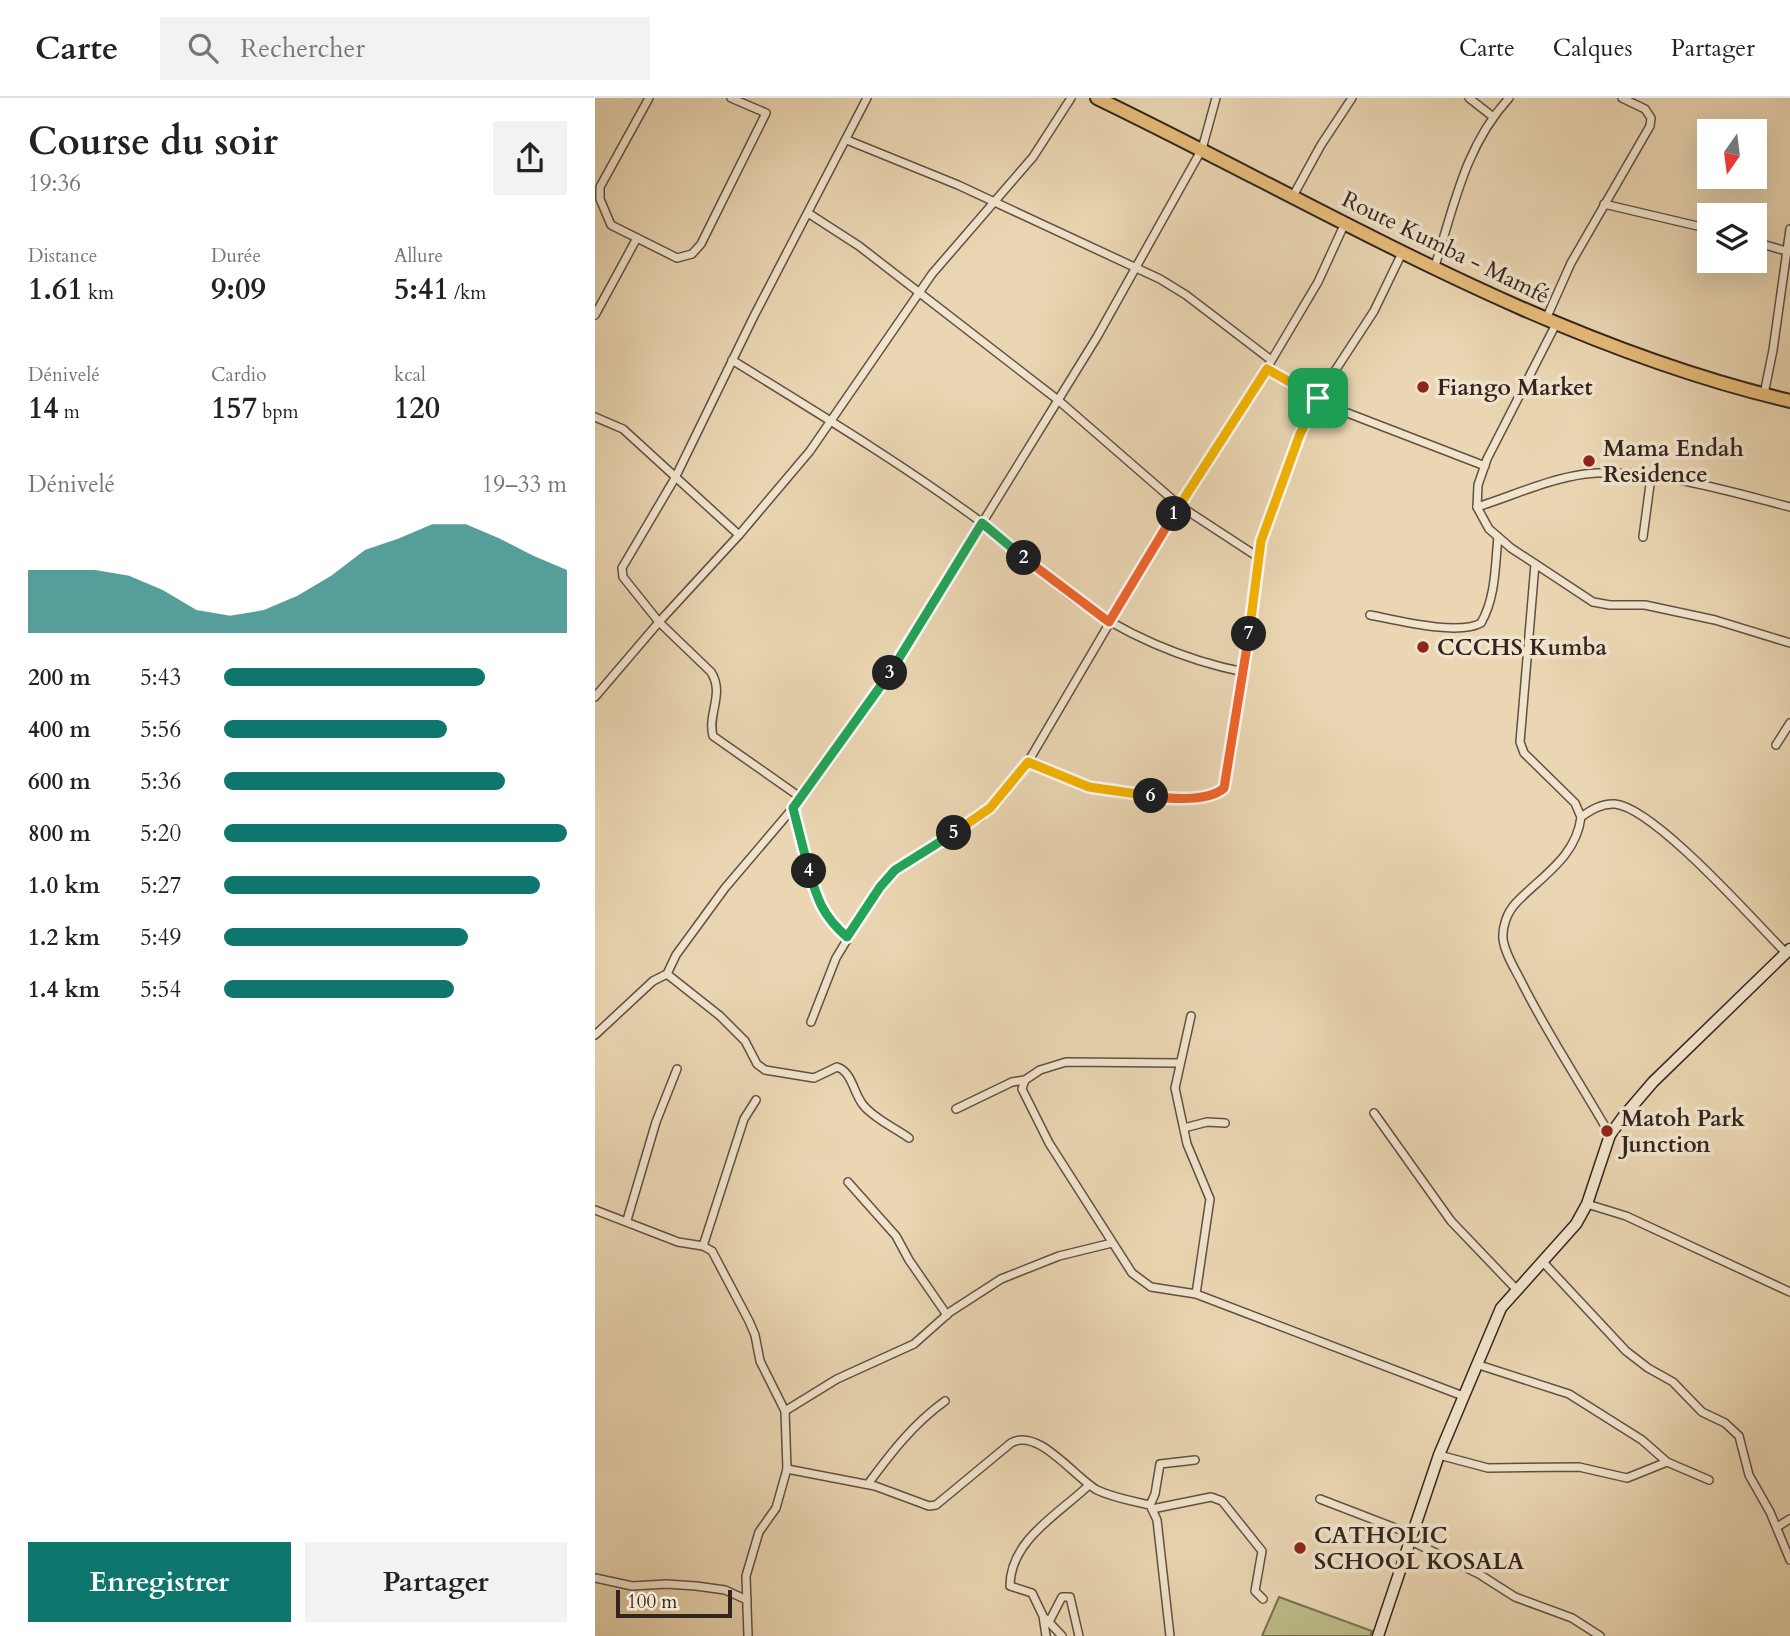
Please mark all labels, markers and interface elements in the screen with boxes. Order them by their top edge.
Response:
search box [160,17,650,80]
text: Carte [35,26,118,71]
icon: search [184,29,222,67]
text: Rechercher [240,31,365,66]
text: Carte [1459,32,1515,65]
text: Calques [1553,32,1633,65]
text: Partager [1671,32,1755,65]
text: Course du soir [28,116,278,168]
north arrow [1697,119,1767,189]
map controls [1697,119,1767,273]
button: share [493,121,567,195]
text: 19:36 [28,168,81,199]
street label: Route Kumba - Mamfé [1337,184,1555,311]
button: layers [1697,203,1767,273]
text: Distance [28,243,97,269]
text: Durée [211,243,261,269]
text: Allure [394,243,443,269]
text: 1.61 [28,269,83,310]
text: 9:09 [211,269,266,310]
text: 5:41 [394,269,449,310]
text: km [83,280,114,306]
text: /km [449,280,486,306]
text: Dénivelé [28,362,100,388]
text: Cardio [211,362,266,388]
text: kcal [394,362,426,388]
pin [1288,368,1348,428]
place label: Fiango Market [1437,372,1593,403]
icon: arrive [1299,379,1337,417]
marker: Fiango Market [1415,379,1431,395]
text: 14 [28,388,59,429]
text: 157 [211,388,257,429]
text: 120 [394,388,440,429]
text: m [59,399,80,425]
text: bpm [257,399,299,425]
place label: Mama Endah Residence [1603,433,1744,490]
marker: Mama Endah Residence [1581,453,1597,469]
text: Dénivelé [28,469,115,500]
text: 19–33 m [482,469,567,500]
pin: 1 [1157,496,1191,532]
text: 1 [1169,500,1178,526]
pin: 2 [1007,540,1041,575]
text: 2 [1019,544,1028,570]
pin: 7 [1231,616,1267,652]
text: 7 [1244,620,1253,646]
place label: CCCHS Kumba [1437,632,1608,663]
marker: CCCHS Kumba [1415,639,1431,655]
pin: 3 [873,656,907,690]
text: 3 [885,659,894,685]
text: 200 m [28,662,91,693]
text: 5:43 [140,662,181,693]
text: 400 m [28,714,91,745]
text: 5:56 [140,714,181,745]
text: 600 m [28,766,91,797]
text: 5:36 [140,766,181,797]
pin: 6 [1133,778,1169,814]
text: 6 [1146,782,1155,808]
pin: 5 [937,816,971,850]
text: 800 m [28,818,91,849]
text: 5:20 [140,818,181,849]
text: 5 [949,819,958,845]
pin: 4 [791,854,827,888]
text: 4 [804,857,813,883]
text: 1.0 km [28,870,100,901]
text: 5:27 [140,870,181,901]
text: 1.2 km [28,922,100,953]
text: 5:49 [140,922,181,953]
text: 1.4 km [28,974,100,1005]
text: 5:54 [140,974,181,1005]
place label: Matoh Park Junction [1618,1103,1746,1160]
marker: Matoh Park Junction [1599,1123,1615,1139]
place label: CATHOLIC SCHOOL KOSALA [1314,1520,1525,1577]
marker: CATHOLIC SCHOOL KOSALA [1292,1540,1308,1556]
button: Enregistrer [28,1542,291,1622]
button: Partager [305,1542,567,1622]
scale bar [616,1587,731,1619]
text: 100 m [627,1589,677,1615]

